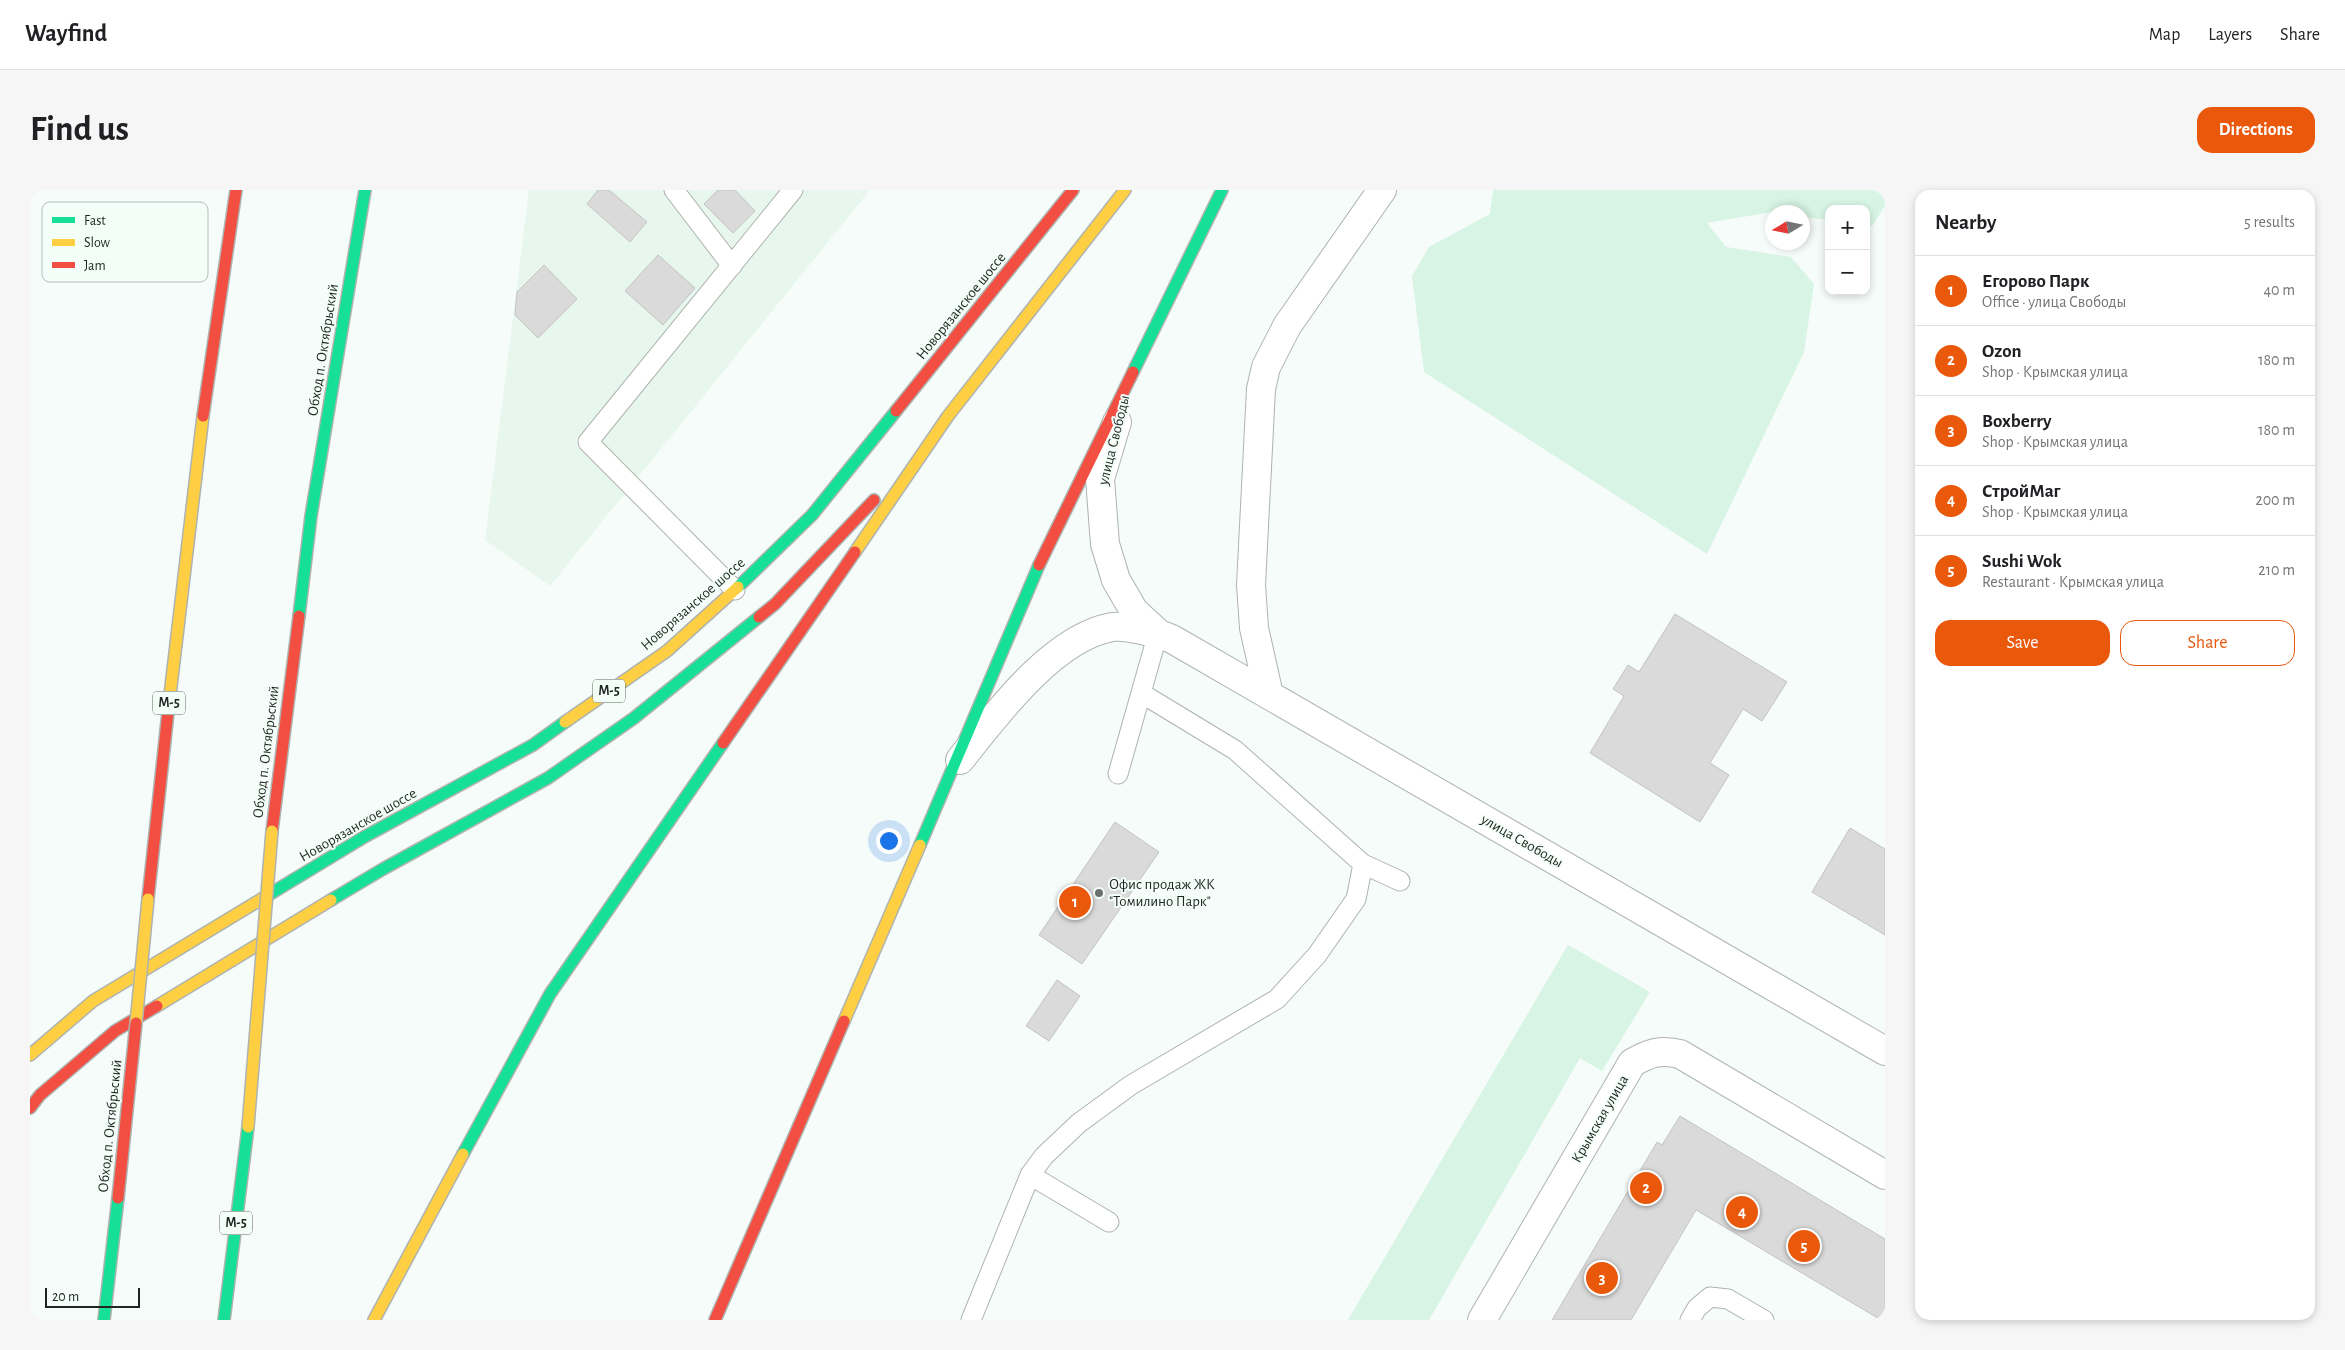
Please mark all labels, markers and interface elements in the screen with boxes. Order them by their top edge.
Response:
text: Wayfind [25,22,107,46]
text: Map [2149,26,2180,44]
text: Layers [2208,26,2252,44]
text: Share [2280,26,2320,44]
button: Directions [2197,107,2315,153]
text: Find us [30,112,129,147]
legend [42,202,208,282]
north arrow [1765,205,1810,250]
map controls [1825,205,1870,295]
button: + [1825,205,1870,250]
text: Nearby [1935,212,1996,233]
text: Fast [84,214,106,228]
text: 5 results [2244,214,2295,230]
text: Slow [84,236,111,250]
street label: Новорязанское шоссе [913,250,1009,362]
button: − [1825,250,1870,295]
text: Jam [84,259,106,273]
text: Егорово Парк [1982,272,2089,291]
text: 1 [1948,282,1954,298]
text: 40 m [2263,282,2295,298]
street label: Обход п. Октябрьский [305,283,341,417]
text: Office · улица Свободы [1982,294,2126,310]
text: Ozon [1982,342,2021,361]
text: 2 [1947,352,1955,368]
text: 180 m [2258,352,2295,368]
text: Shop · Крымская улица [1982,364,2128,380]
street label: улица Свободы [1095,394,1132,487]
text: Boxberry [1982,412,2051,431]
text: 3 [1948,422,1954,438]
text: 180 m [2258,422,2295,438]
text: Shop · Крымская улица [1982,434,2128,450]
text: СтройМаг [1982,482,2061,501]
text: 4 [1947,492,1955,508]
text: 200 m [2255,492,2295,508]
text: Shop · Крымская улица [1982,504,2128,520]
text: Sushi Wok [1982,552,2062,571]
street label: Новорязанское шоссе [638,555,748,653]
text: 5 [1948,562,1954,578]
text: 210 m [2258,562,2295,578]
text: Restaurant · Крымская улица [1982,574,2164,590]
button: Save [1935,620,2110,666]
button: Share [2120,620,2295,666]
road number: М-5 [593,680,625,702]
street label: Обход п. Октябрьский [250,685,282,819]
road number: М-5 [153,692,185,714]
street label: Новорязанское шоссе [297,785,419,865]
street label: улица Свободы [1478,811,1566,870]
your location [876,828,902,854]
place label: Офис продаж ЖК "Томилино Парк" [1109,877,1215,909]
pin: 1 [1059,883,1091,921]
marker: Офис продаж ЖК "Томилино Парк" [1093,887,1105,899]
street label: Обход п. Октябрьский [96,1059,124,1193]
street label: Крымская улица [1569,1072,1631,1166]
pin: 2 [1630,1169,1662,1207]
pin: 4 [1726,1193,1758,1231]
road number: М-5 [220,1211,252,1234]
pin: 5 [1788,1227,1820,1265]
pin: 3 [1586,1259,1618,1297]
scale bar [45,1285,140,1308]
text: 20 m [52,1290,79,1304]

